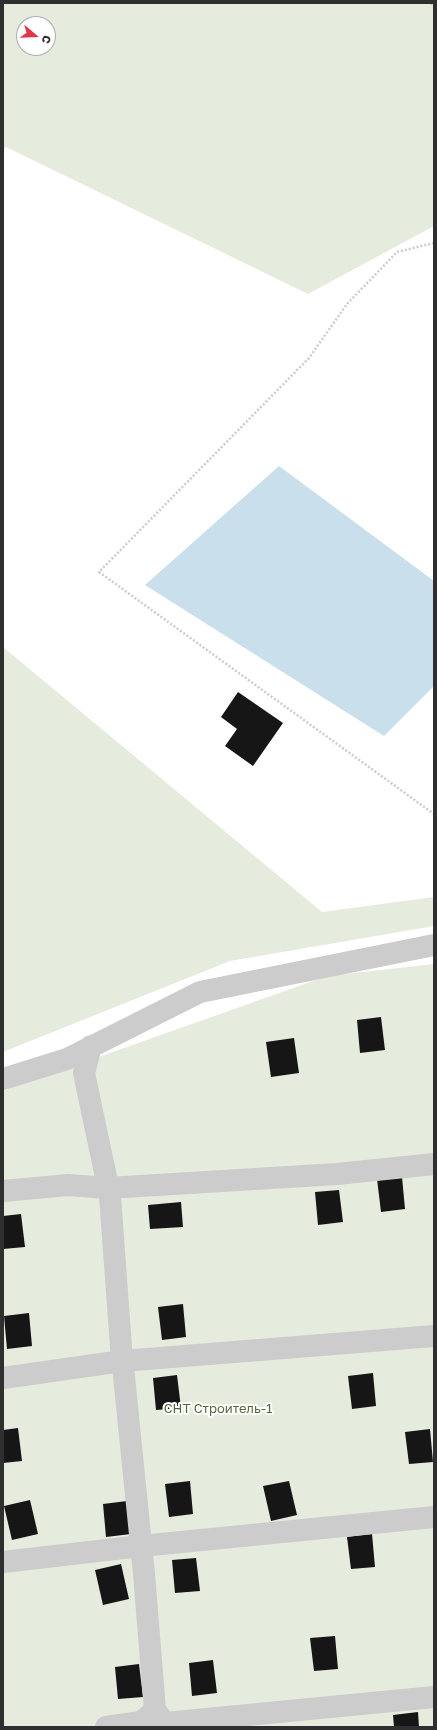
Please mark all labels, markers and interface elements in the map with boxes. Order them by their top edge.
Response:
north arrow [16,16,56,56]
text: С [39,34,54,46]
park label: СНТ Строитель-1 [164,1401,272,1417]

